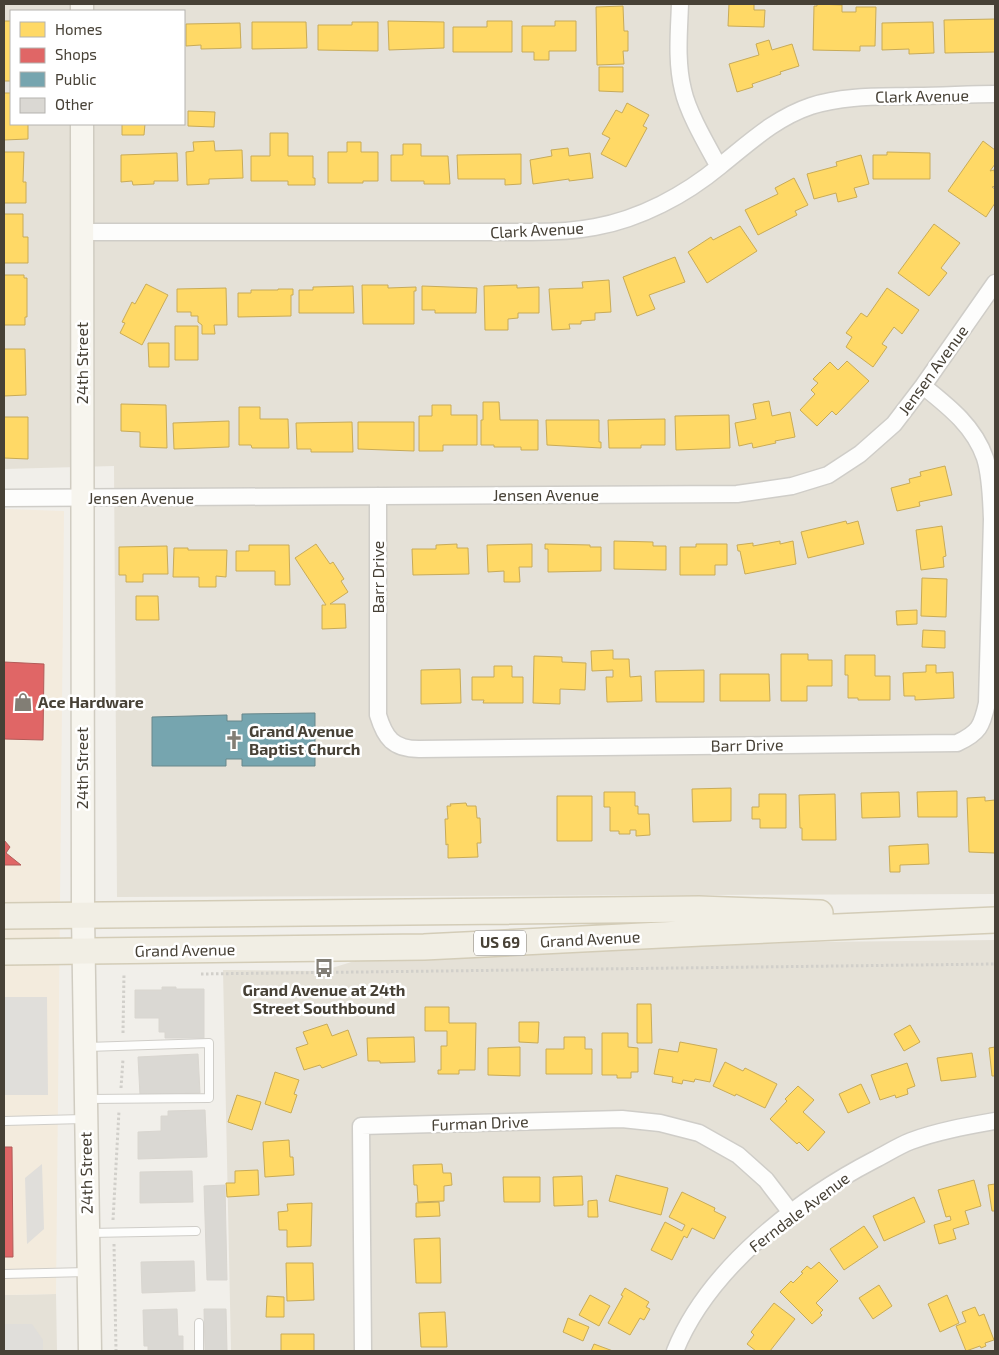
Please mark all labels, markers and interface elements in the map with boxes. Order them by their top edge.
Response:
legend [10,10,185,125]
text: Homes [55,20,102,38]
text: Shops [55,45,97,63]
text: Public [55,70,96,88]
street label: Clark Avenue [875,85,969,106]
text: Other [55,95,94,113]
street label: Clark Avenue [490,218,584,241]
street label: Jensen Avenue [894,321,971,418]
street label: 24th Street [72,322,91,404]
street label: Jensen Avenue [493,485,599,504]
street label: Jensen Avenue [88,488,194,507]
street label: Barr Drive [368,541,387,613]
shop icon: Ace Hardware [12,691,34,713]
place label: Ace Hardware [38,692,144,711]
place label: Grand Avenue Baptist Church [249,721,360,758]
street label: 24th Street [72,727,91,809]
church icon: Grand Avenue Baptist Church [223,729,245,751]
street label: Barr Drive [710,734,784,755]
street label: Grand Avenue [539,926,641,951]
road number: US 69 [474,930,526,956]
street label: Grand Avenue [135,939,235,960]
bus stop icon: Grand Avenue at 24th Street Southbound [313,957,335,979]
place label: Grand Avenue at 24th Street Southbound [243,980,405,1017]
street label: Furman Drive [431,1111,529,1134]
street label: 24th Street [75,1132,96,1214]
street label: Ferndale Avenue [745,1168,853,1256]

